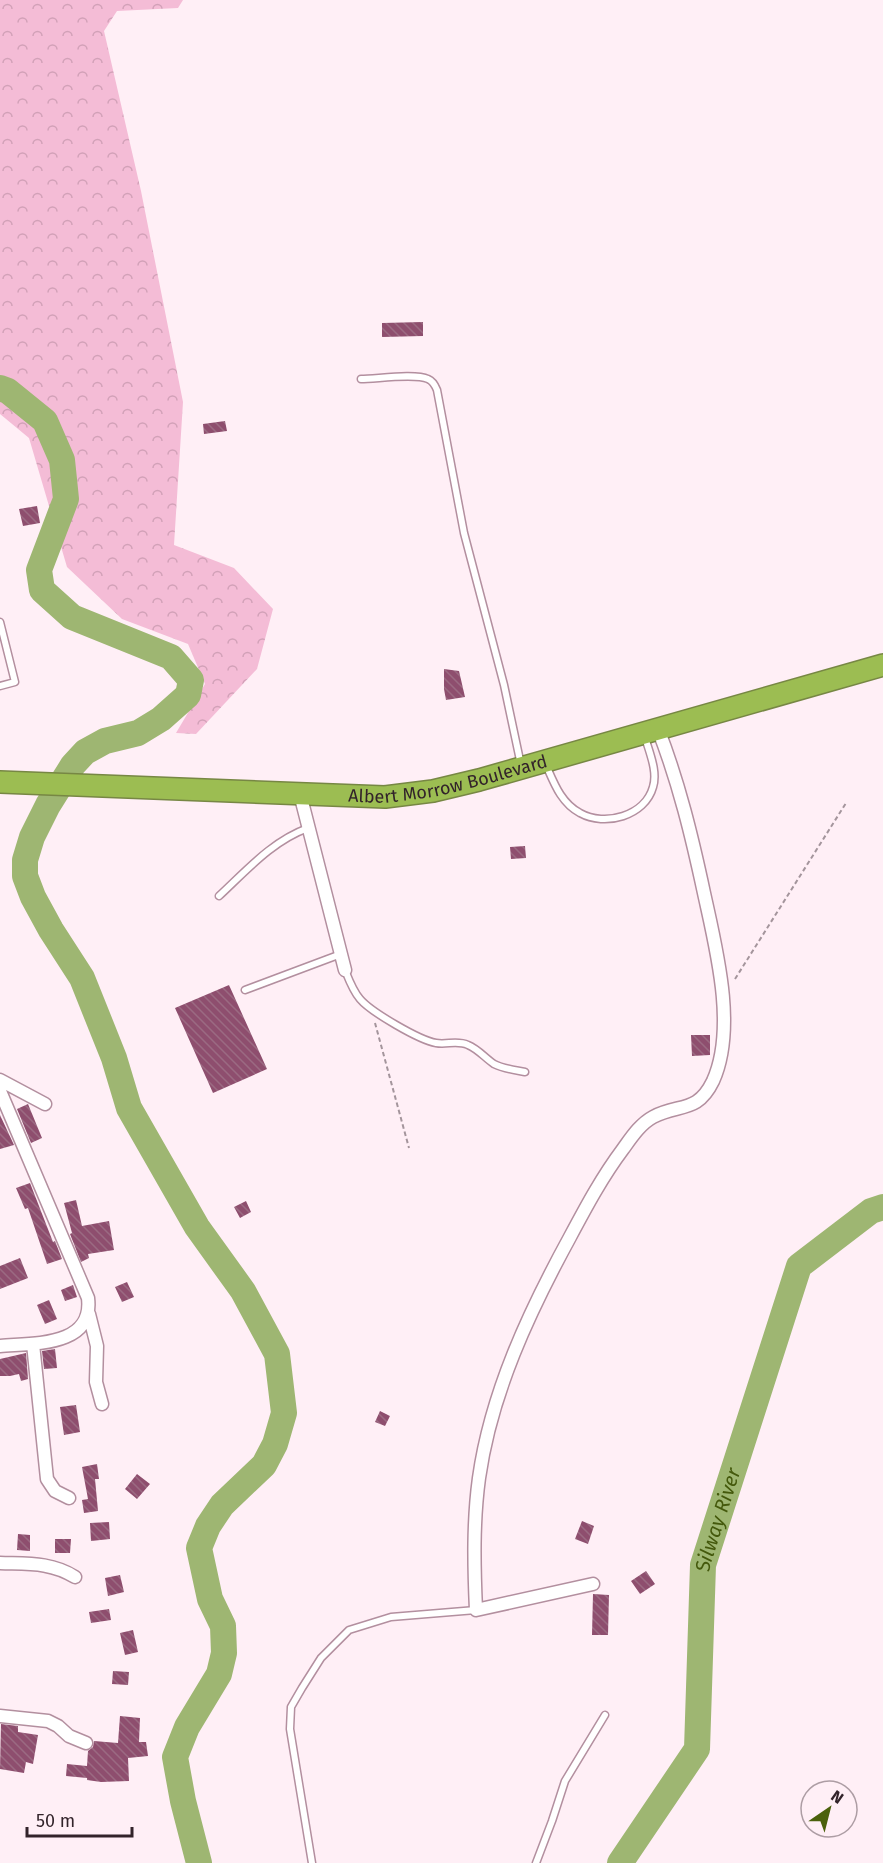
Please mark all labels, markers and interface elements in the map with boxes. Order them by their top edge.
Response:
street label: Albert Morrow Boulevard [348,750,550,808]
water label: Silway River [691,1464,746,1573]
north arrow [799,1779,859,1839]
text: N [828,1786,847,1808]
scale bar [27,1800,132,1838]
text: 50 m [36,1810,75,1832]

